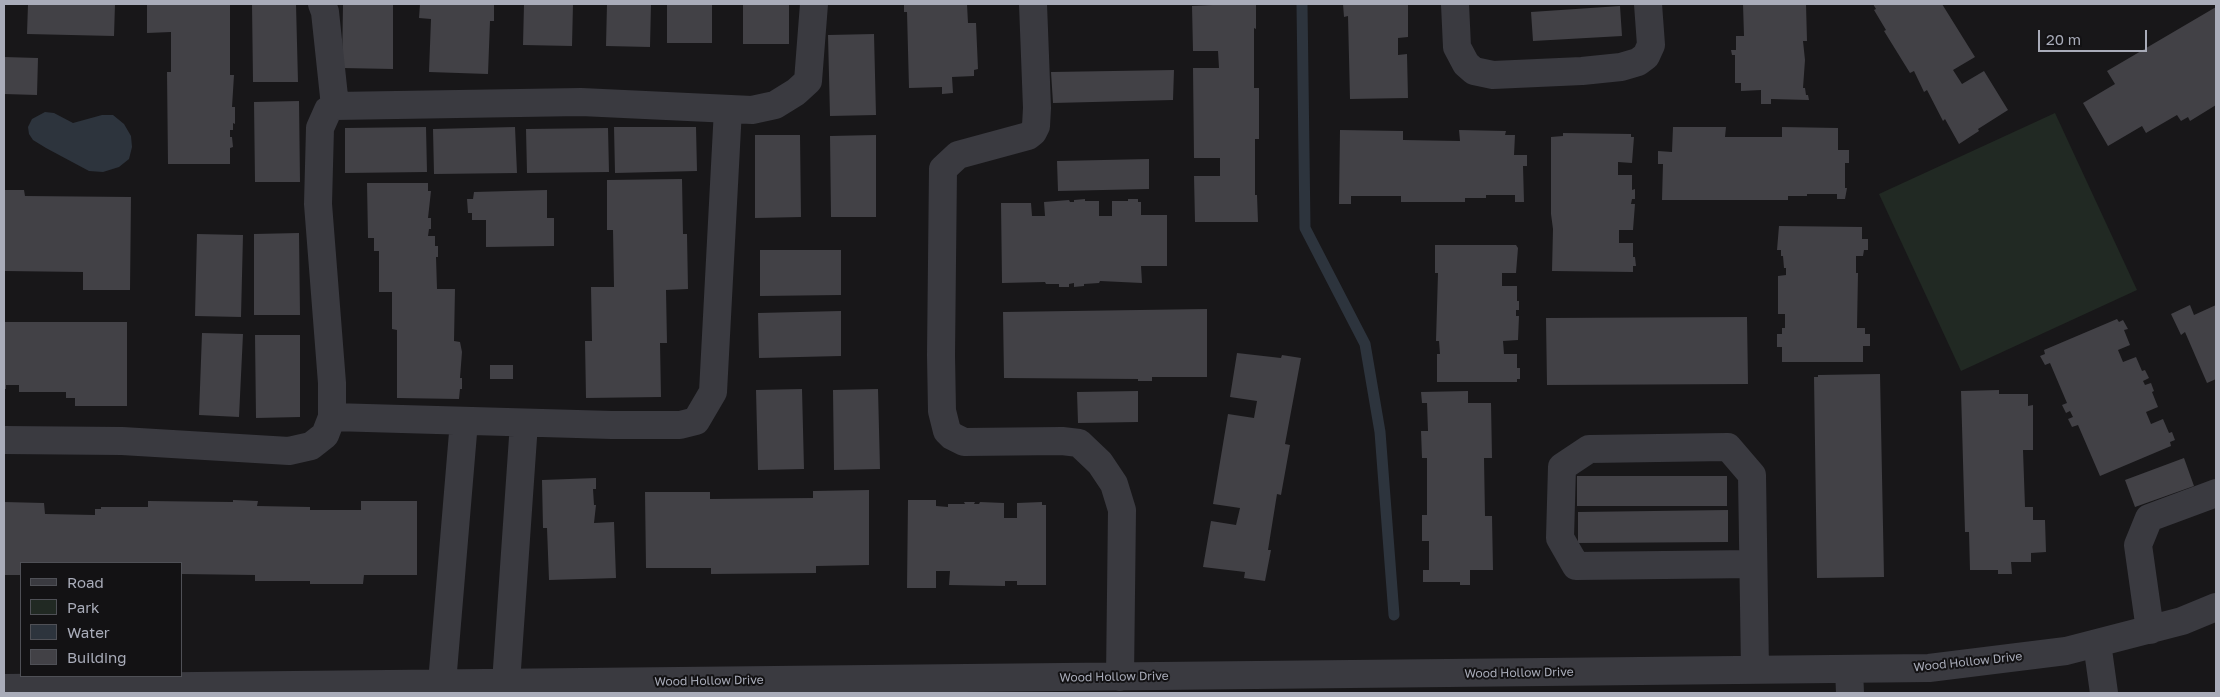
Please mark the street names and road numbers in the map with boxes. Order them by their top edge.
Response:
street label: Wood Hollow Drive [1913,649,2023,675]
street label: Wood Hollow Drive [1464,665,1574,681]
street label: Wood Hollow Drive [1059,669,1169,685]
street label: Wood Hollow Drive [654,673,764,689]

